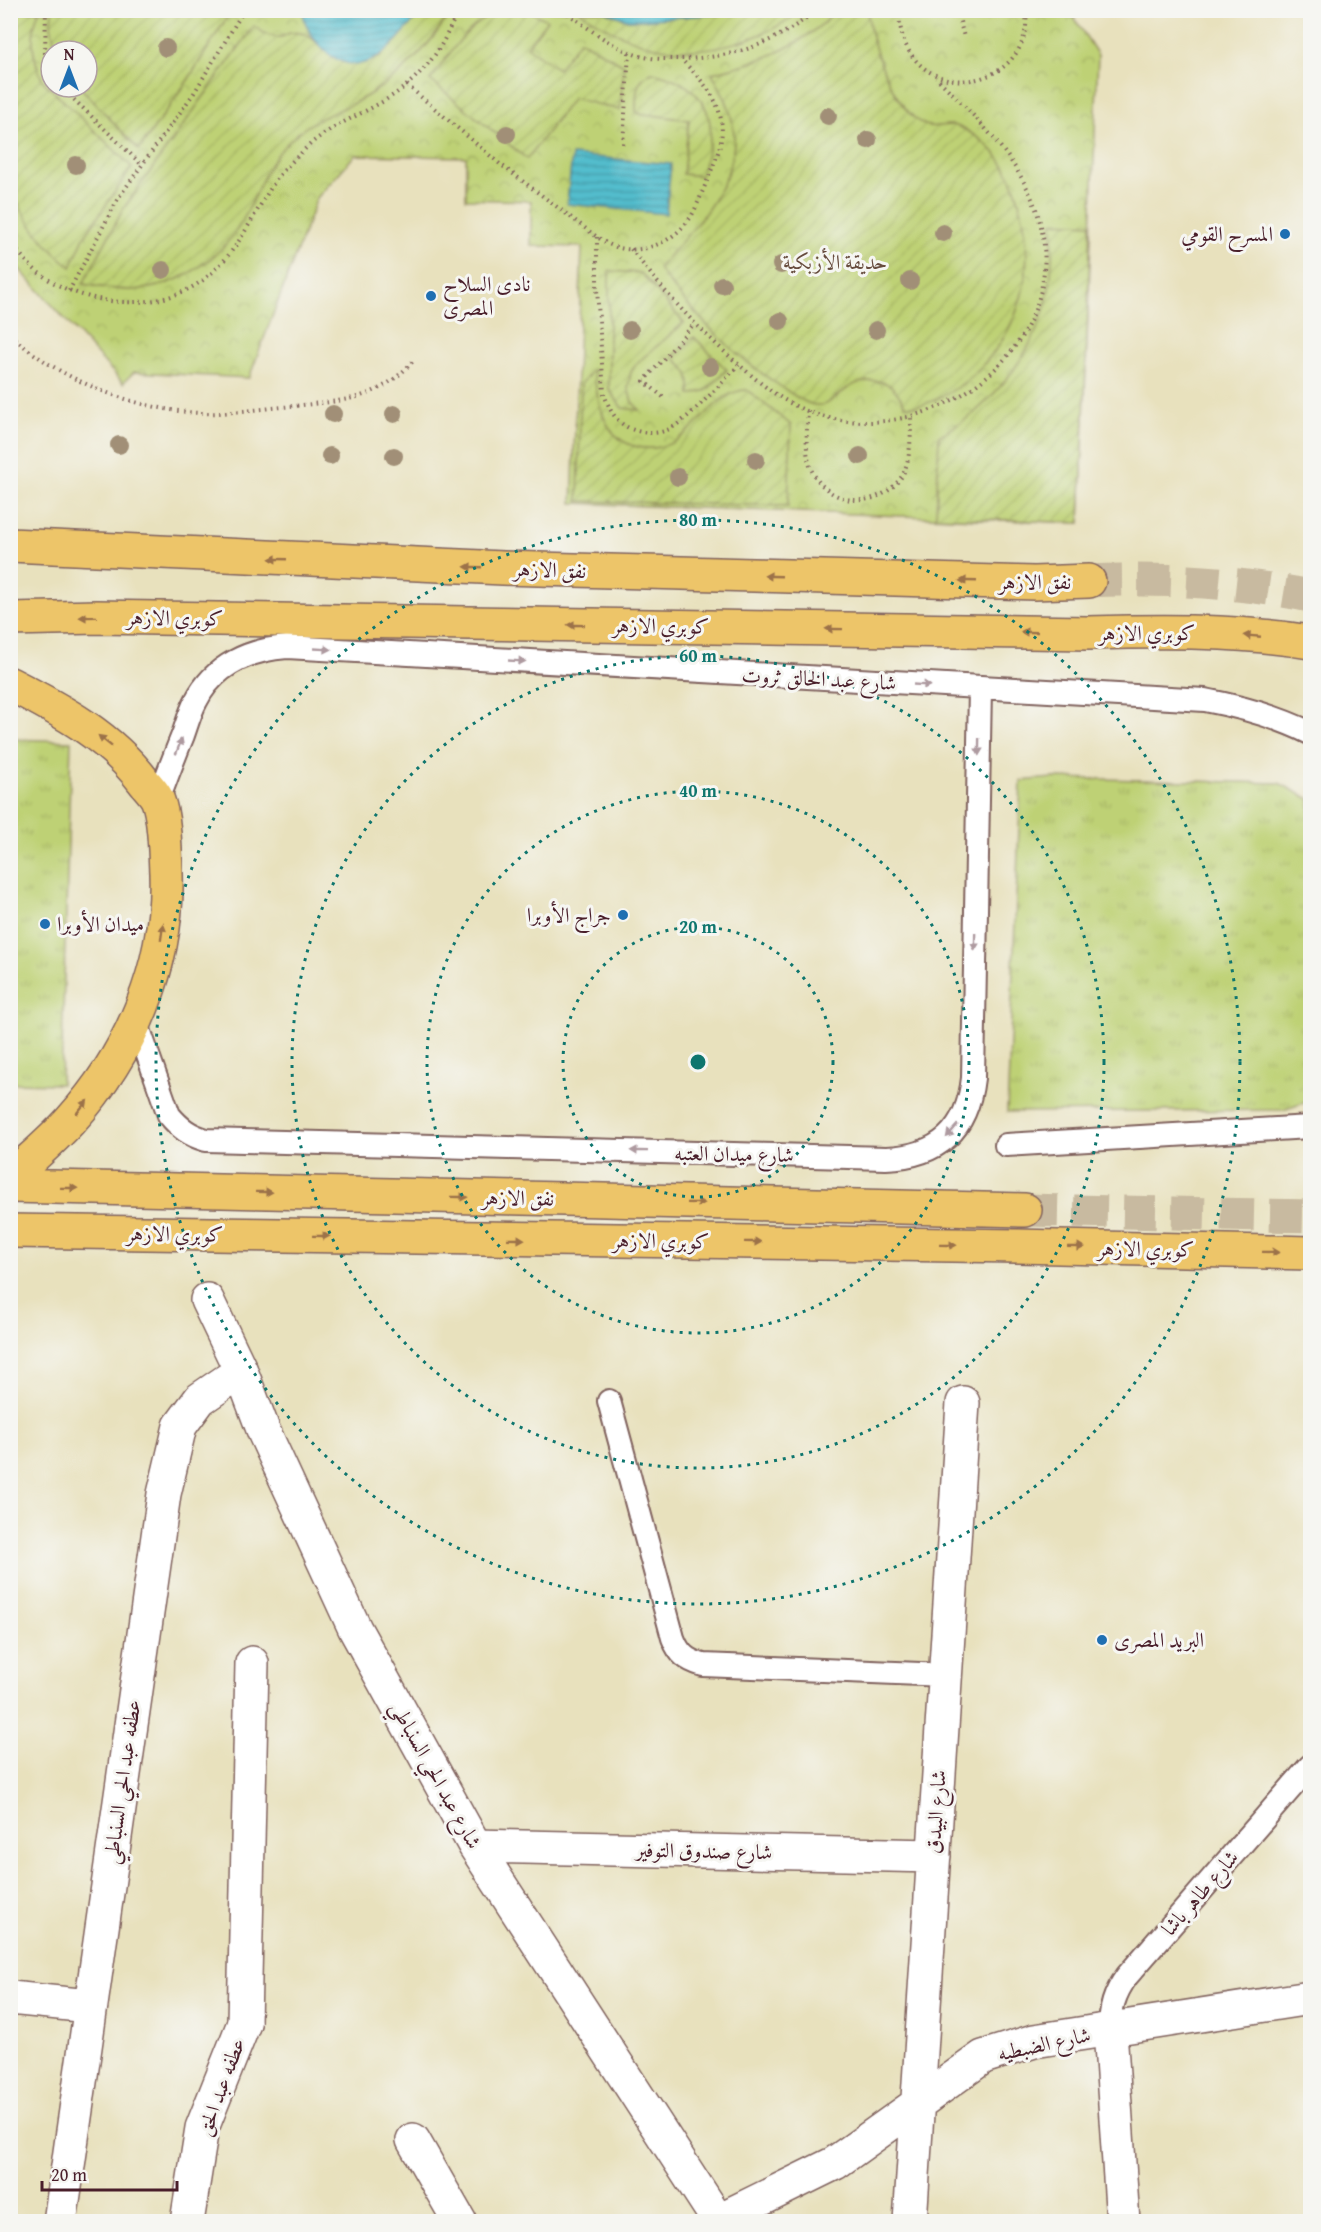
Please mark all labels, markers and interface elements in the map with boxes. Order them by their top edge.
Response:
north arrow [39,39,99,99]
text: N [64,42,75,66]
place label: المسرح القومي [1181,218,1273,253]
marker: المسرح القومي [1278,227,1292,241]
park label: حديقة الأزبكية [783,246,887,277]
place label: نادى السلاح المصرى [443,268,530,323]
marker: نادى السلاح المصرى [424,289,438,303]
text: 80 m [679,506,718,533]
street label: نفق الازهر [511,553,587,586]
one-way arrow [269,554,288,563]
one-way arrow [463,562,482,572]
street label: نفق الازهر [997,566,1071,597]
one-way arrow [763,571,782,581]
one-way arrow [958,577,977,586]
street label: كوبري الازهر [124,601,224,635]
street label: كوبري الازهر [610,609,710,643]
one-way arrow [78,612,97,622]
street label: كوبري الازهر [1097,617,1195,649]
one-way arrow [567,620,586,629]
one-way arrow [825,624,844,634]
one-way arrow [1020,627,1039,637]
one-way arrow [1243,631,1262,641]
text: 60 m [679,642,718,669]
one-way arrow [313,645,332,654]
one-way arrow [508,656,527,666]
street label: شارع عبد الخالق ثروت [741,659,897,701]
one-way arrow [912,680,931,690]
one-way arrow [97,735,113,748]
one-way arrow [174,736,184,754]
one-way arrow [974,737,984,756]
text: 40 m [679,777,718,804]
place label: جراج الأوبرا [527,899,611,934]
place label: ميدان الأوبرا [57,908,144,939]
marker: جراج الأوبرا [616,908,630,922]
text: 20 m [679,913,718,940]
marker: ميدان الأوبرا [38,917,52,931]
one-way arrow [158,923,167,942]
one-way arrow [971,932,980,951]
centre of rings [688,1052,708,1072]
one-way arrow [75,1099,88,1115]
one-way arrow [946,1123,959,1138]
street label: شارع ميدان العتبه [674,1137,794,1173]
one-way arrow [629,1147,648,1156]
street label: نفق الازهر [480,1181,554,1214]
one-way arrow [59,1183,78,1192]
one-way arrow [254,1188,273,1197]
one-way arrow [449,1192,468,1202]
one-way arrow [686,1198,705,1207]
street label: كوبري الازهر [124,1217,224,1251]
street label: كوبري الازهر [610,1224,710,1258]
one-way arrow [311,1231,330,1241]
street label: كوبري الازهر [1095,1232,1195,1266]
one-way arrow [506,1234,525,1244]
one-way arrow [743,1237,762,1247]
one-way arrow [938,1240,957,1250]
one-way arrow [1066,1243,1085,1252]
one-way arrow [1261,1247,1280,1257]
place label: البريد المصرى [1114,1624,1204,1655]
marker: البريد المصرى [1095,1633,1109,1647]
street label: شارع عبد الحي السنباطي [379,1695,490,1857]
street label: عطفه عبد الحي السنباطي [95,1698,153,1867]
street label: شارع البيدق [917,1769,957,1855]
street label: شارع صندوق التوفير [633,1834,773,1870]
street label: شارع طاهر باشا [1154,1843,1248,1944]
street label: شارع الضبطيه [995,2019,1094,2071]
street label: عطفه عبد الحق [188,2033,253,2140]
scale bar [42,2154,177,2192]
text: 20 m [51,2161,87,2188]

